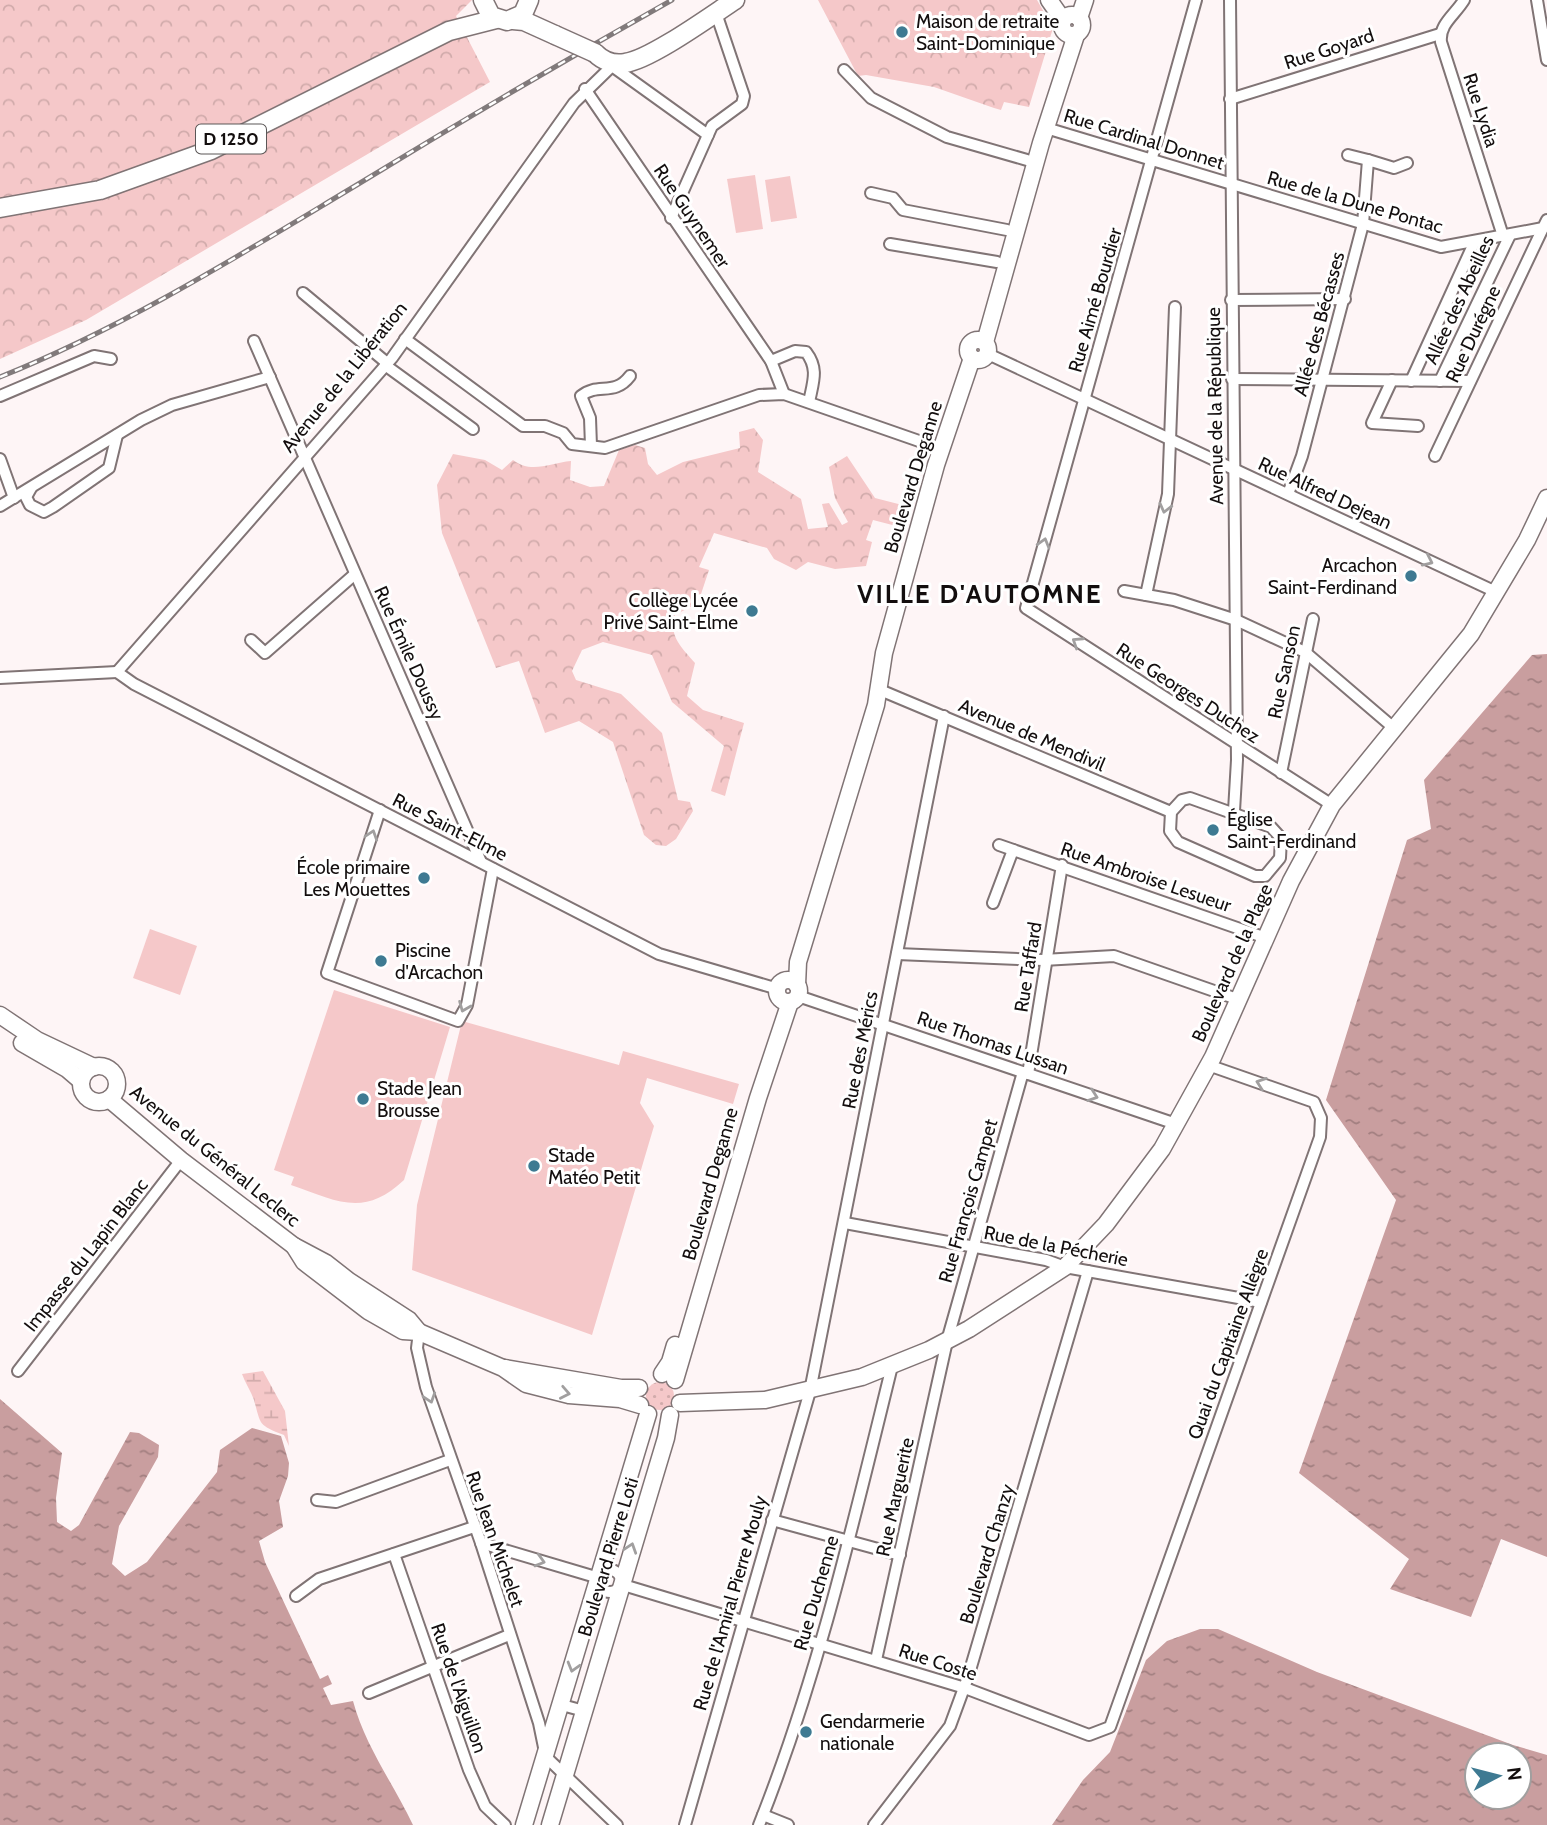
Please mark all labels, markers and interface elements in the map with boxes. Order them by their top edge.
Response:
place label: Maison de retraite Saint-Dominique [916,10,1059,55]
marker: Maison de retraite Saint-Dominique [894,24,910,40]
street label: Rue Goyard [1281,24,1377,74]
street label: Rue Lydia [1458,70,1504,150]
street label: Rue Cardinal Donnet [1061,104,1227,174]
road number: D 1250 [196,124,266,154]
street label: Rue Guynemer [649,160,735,272]
street label: Rue de la Dune Pontac [1265,166,1446,238]
street label: Rue Aimé Bourdier [1063,225,1127,375]
street label: Allée des Abeilles [1419,232,1499,368]
street label: Allée des Bécasses [1289,249,1349,399]
street label: Rue Durégne [1441,282,1506,386]
street label: Avenue de la Libération [276,297,412,457]
street label: Avenue de la République [1202,307,1228,505]
street label: Boulevard Deganne [879,398,947,556]
street label: Rue Alfred Dejean [1255,452,1395,534]
one-way arrow [1159,502,1173,514]
one-way arrow [1036,537,1051,549]
one-way arrow [1421,553,1434,567]
place label: Arcachon Saint-Ferdinand [1268,554,1397,599]
marker: Arcachon Saint-Ferdinand [1403,568,1419,584]
district label: VILLE D'AUTOMNE [857,578,1103,610]
street label: Rue Émile Doussy [369,582,450,724]
place label: Collège Lycée Privé Saint-Elme [603,589,738,634]
marker: Collège Lycée Privé Saint-Elme [744,603,760,619]
street label: Rue Sanson [1263,623,1305,721]
one-way arrow [1071,637,1084,650]
street label: Rue Georges Duchez [1112,638,1264,748]
street label: Avenue de Mendivil [955,694,1109,776]
street label: Rue Saint-Elme [389,788,511,866]
place label: Église Saint-Ferdinand [1227,807,1356,853]
marker: Église Saint-Ferdinand [1205,822,1221,838]
one-way arrow [364,829,378,841]
street label: Rue Ambroise Lesueur [1058,837,1234,917]
place label: École primaire Les Mouettes [297,855,410,901]
marker: École primaire Les Mouettes [416,870,432,886]
street label: Boulevard de la Plage [1187,880,1277,1046]
street label: Rue Taffard [1010,920,1046,1014]
place label: Piscine d'Arcachon [395,939,483,984]
marker: Piscine d'Arcachon [373,953,389,969]
street label: Rue des Mérics [837,989,883,1111]
one-way arrow [458,1000,472,1013]
street label: Rue Thomas Lussan [914,1006,1072,1080]
place label: Stade Jean Brousse [377,1077,462,1122]
one-way arrow [1256,1078,1268,1092]
street label: Avenue du Général Leclerc [125,1080,305,1232]
one-way arrow [1086,1088,1098,1102]
marker: Stade Jean Brousse [355,1091,371,1107]
street label: Boulevard Deganne [677,1105,743,1263]
street label: Rue François Campet [934,1116,1003,1285]
place label: Stade Matéo Petit [548,1144,641,1189]
marker: Stade Matéo Petit [526,1158,542,1174]
street label: Impasse du Lapin Blanc [19,1174,153,1336]
street label: Rue de la Pécherie [982,1221,1130,1271]
street label: Quai du Capitaine Allègre [1183,1245,1273,1443]
one-way arrow [559,1384,571,1399]
one-way arrow [421,1392,436,1404]
street label: Rue Marguerite [871,1435,919,1558]
street label: Rue Jean Michelet [461,1468,529,1610]
street label: Boulevard Pierre Loti [573,1475,643,1639]
street label: Boulevard Chanzy [955,1481,1019,1627]
street label: Rue de l'Amiral Pierre Mouly [688,1493,772,1713]
street label: Rue Duchenne [789,1533,843,1653]
one-way arrow [623,1542,638,1554]
one-way arrow [533,1552,545,1567]
street label: Rue de l'Aiguillon [426,1620,492,1756]
street label: Rue Coste [896,1639,980,1686]
one-way arrow [566,1661,581,1673]
place label: Gendarmerie nationale [820,1710,925,1755]
marker: Gendarmerie nationale [798,1724,814,1740]
north arrow [1463,1741,1533,1811]
text: N [1502,1766,1527,1782]

